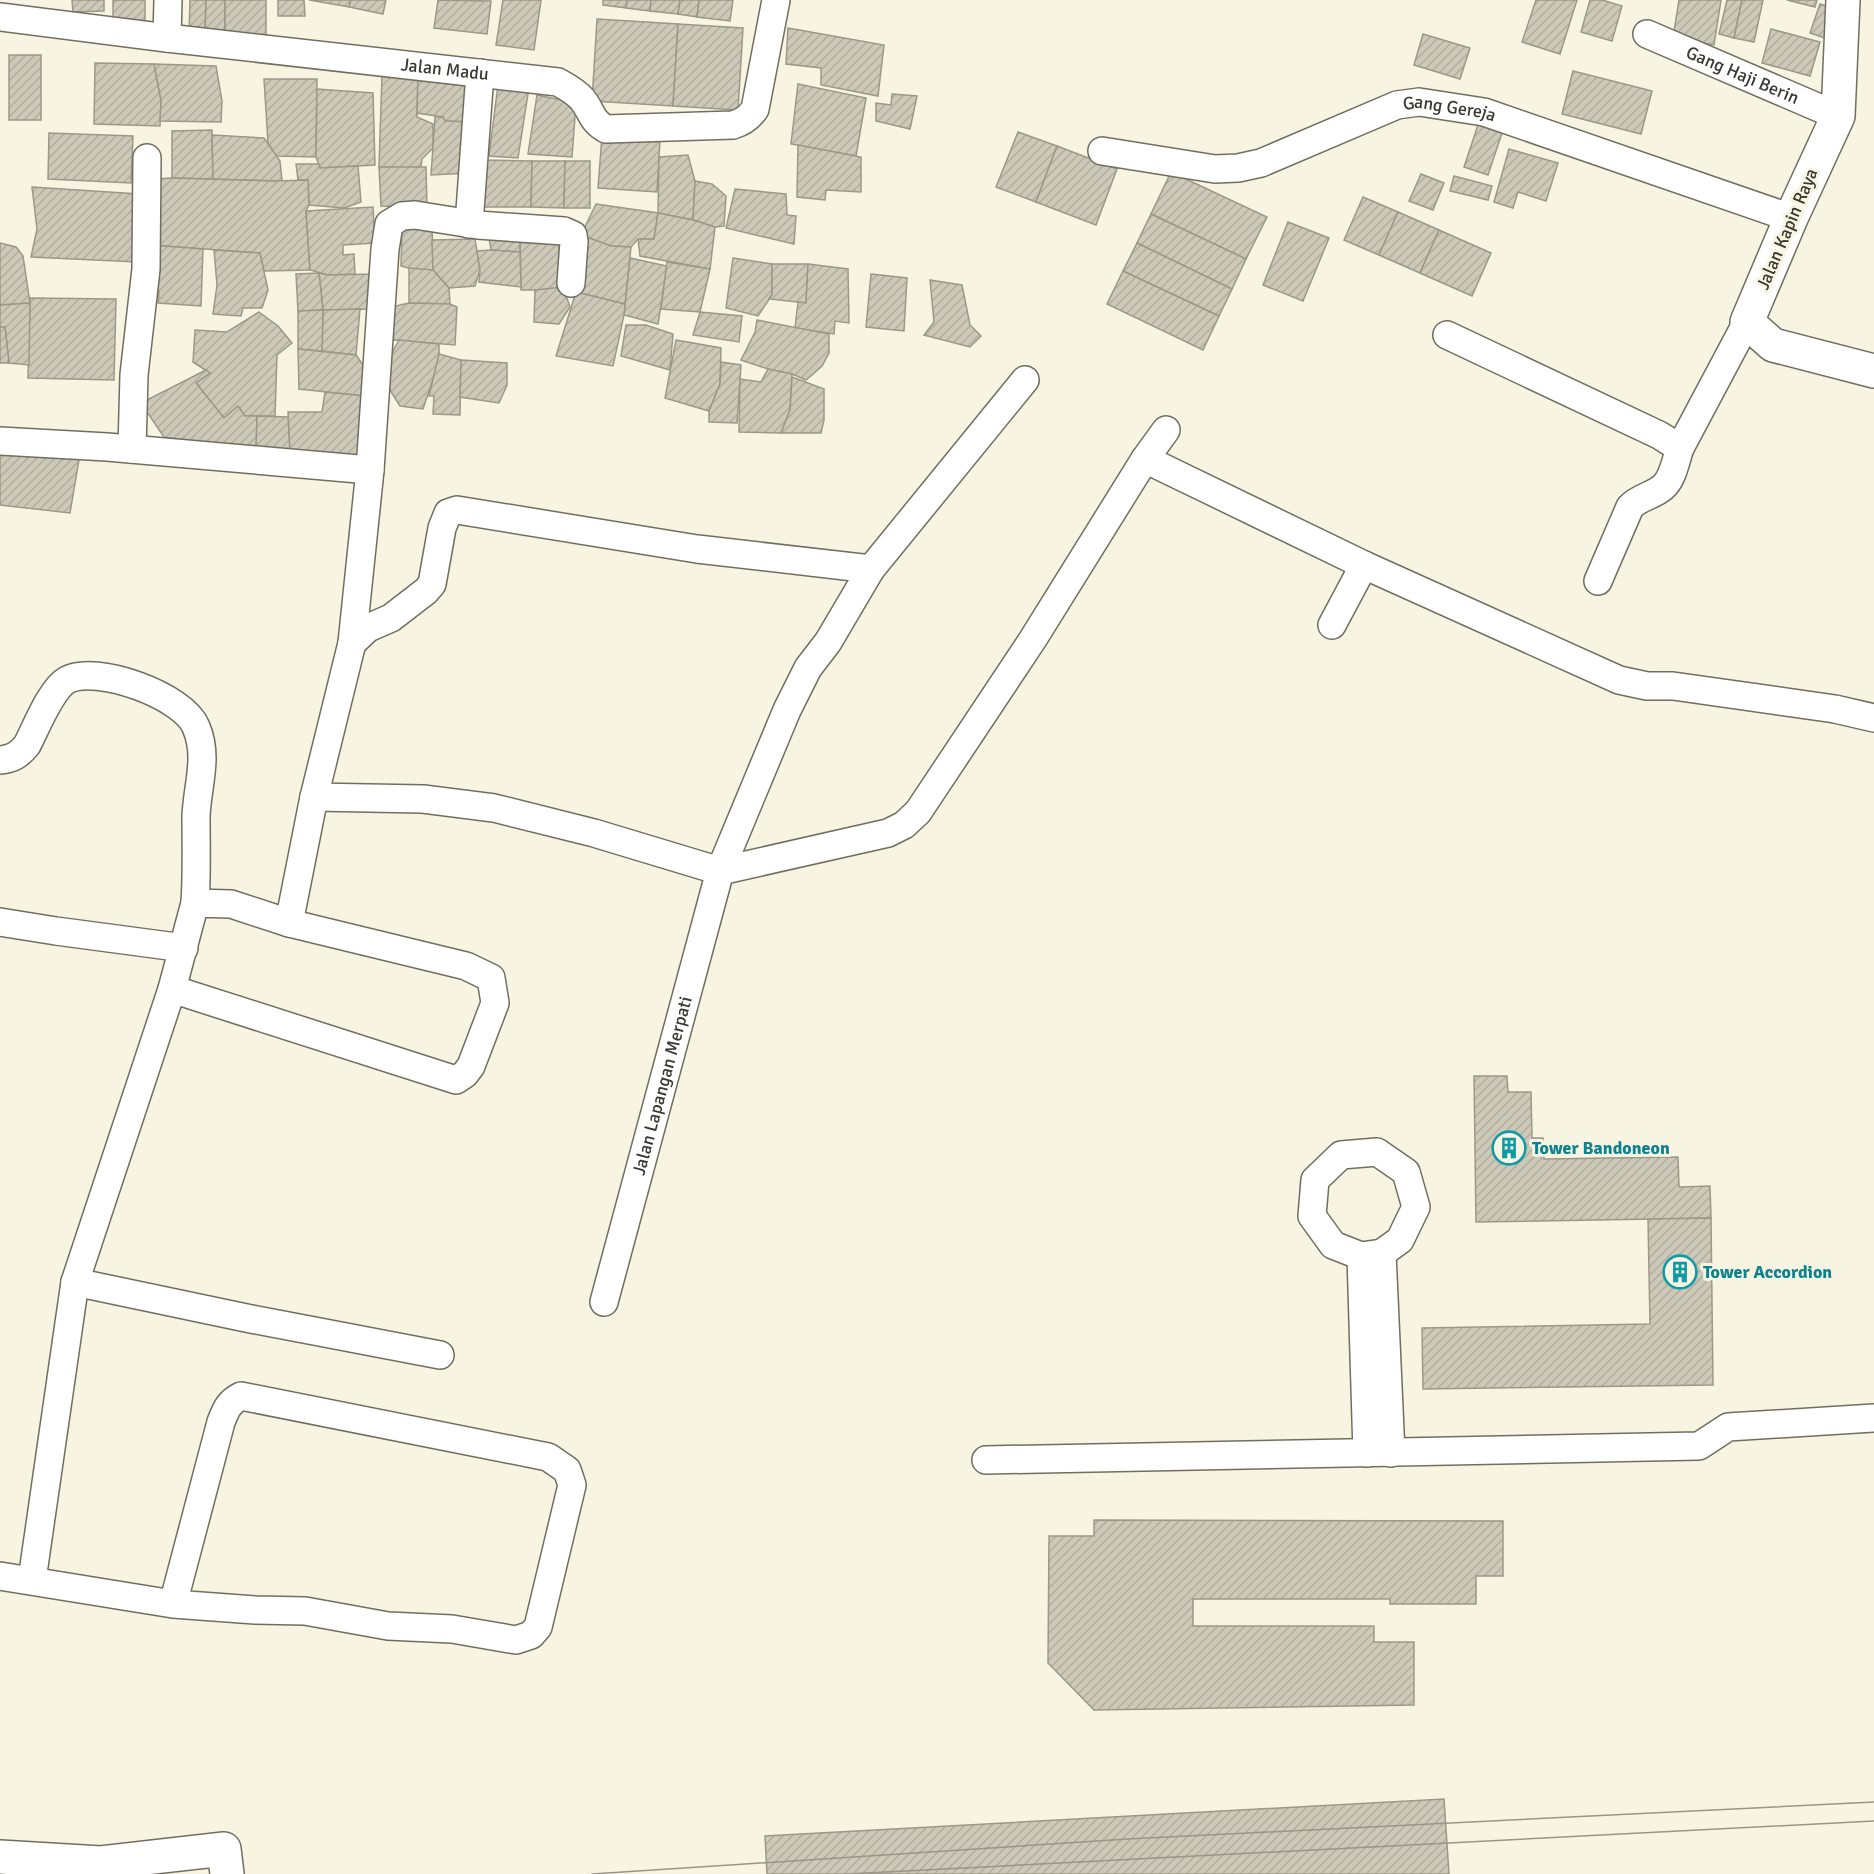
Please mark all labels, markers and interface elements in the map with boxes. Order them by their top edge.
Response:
street label: Gang Haji Berin [1683,41,1802,109]
street label: Jalan Madu [400,53,490,85]
street label: Gang Gereja [1402,90,1499,126]
street label: Jalan Kapin Raya [1751,165,1823,293]
street label: Jalan Lapangan Merpati [628,994,697,1178]
building icon: Tower Bandoneon [1491,1130,1527,1166]
place label: Tower Bandoneon [1532,1137,1670,1159]
building icon: Tower Accordion [1662,1254,1698,1290]
place label: Tower Accordion [1703,1261,1832,1283]

